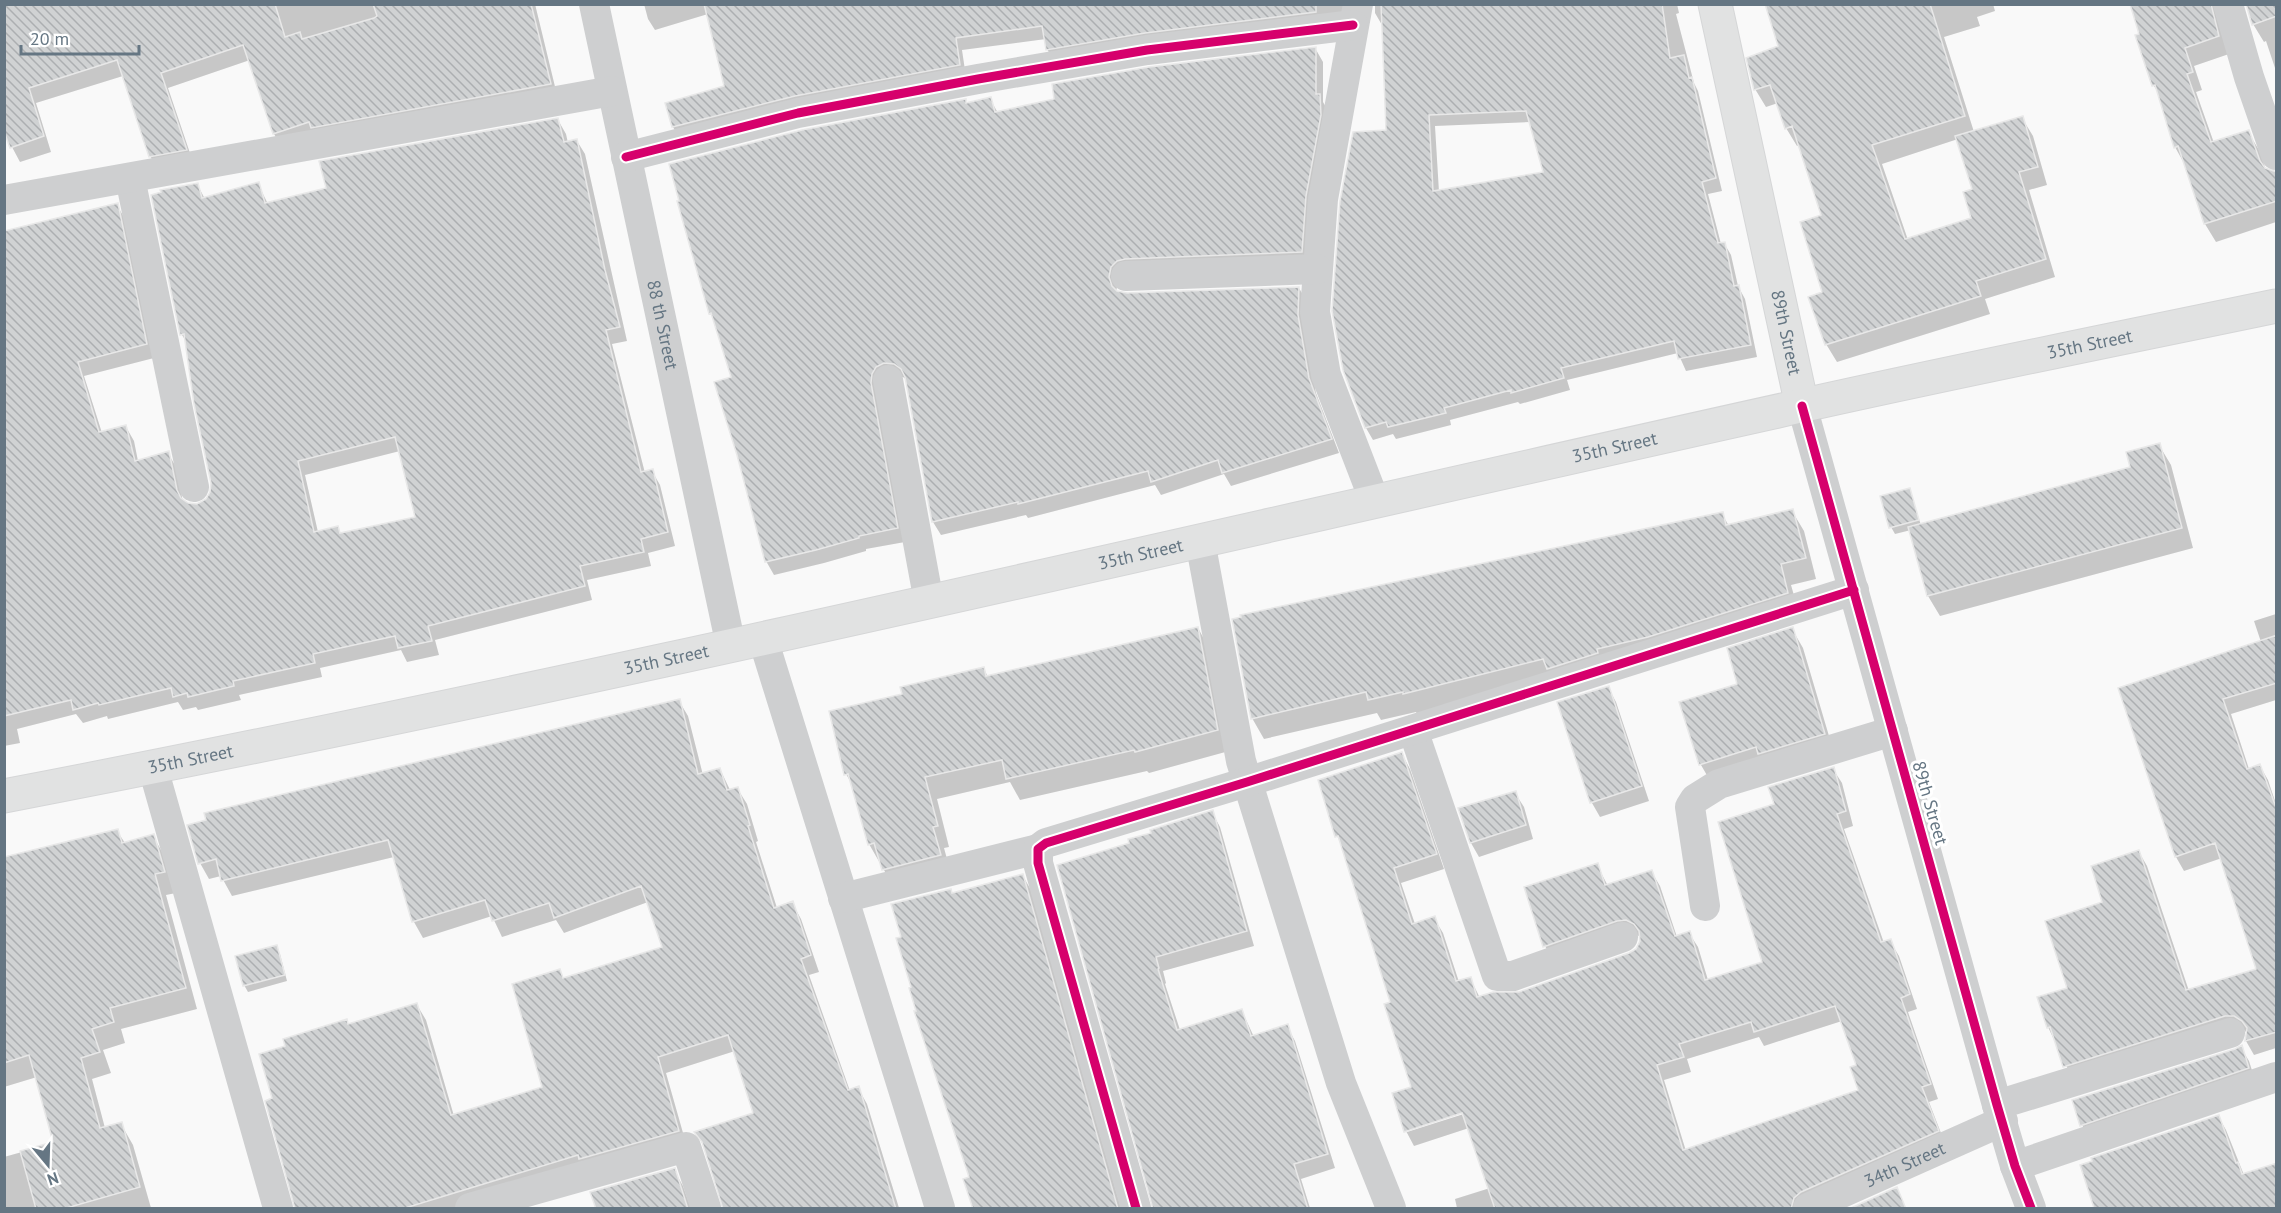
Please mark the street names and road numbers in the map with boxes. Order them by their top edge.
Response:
street label: 88 th Street [642,278,684,372]
street label: 89th Street [1766,288,1807,377]
street label: 35th Street [2045,324,2134,364]
street label: 35th Street [1570,426,1659,468]
street label: 35th Street [1096,533,1185,575]
street label: 35th Street [621,639,711,680]
street label: 35th Street [146,739,235,779]
street label: 89th Street [1908,758,1953,848]
street label: 34th Street [1860,1136,1949,1192]

